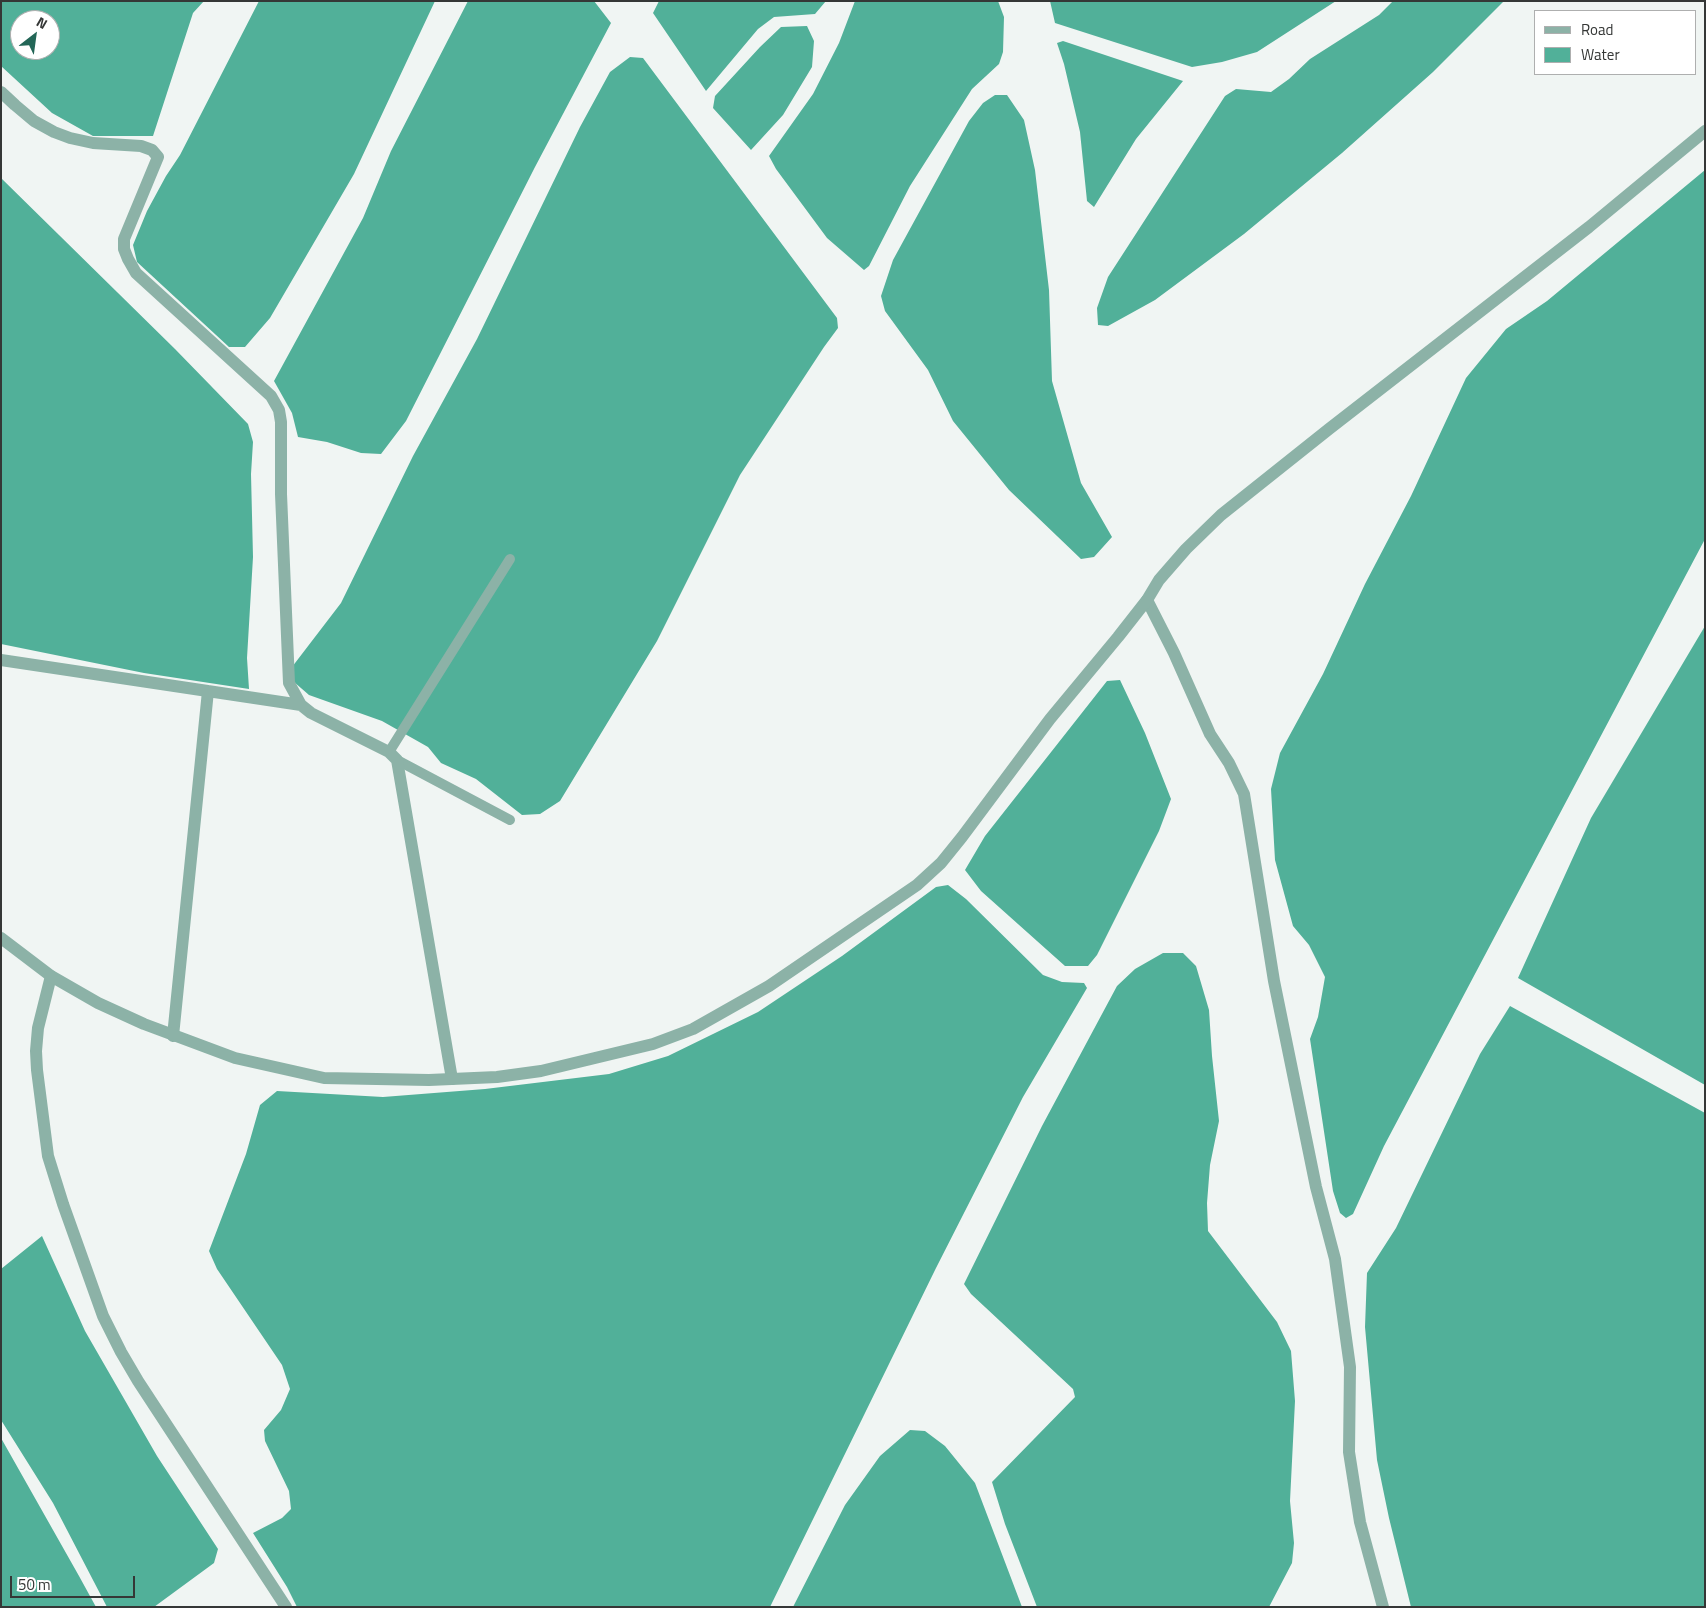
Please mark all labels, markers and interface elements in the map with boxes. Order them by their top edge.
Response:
north arrow [10,10,60,60]
legend [1534,10,1696,75]
text: N [33,11,52,34]
text: Road [1581,18,1613,41]
text: Water [1581,43,1620,66]
scale bar [12,1566,138,1598]
text: 50 m [18,1573,51,1596]

